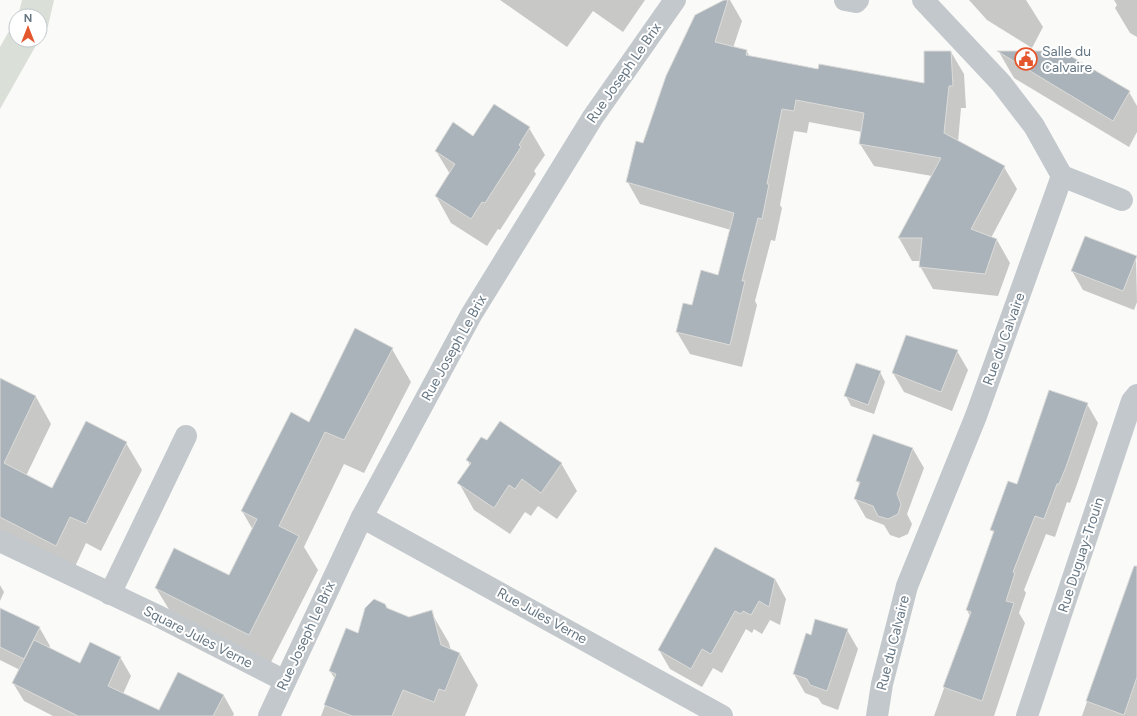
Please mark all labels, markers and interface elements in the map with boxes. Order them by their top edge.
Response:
north arrow [8,8,48,48]
text: N [24,12,32,25]
street label: Rue Joseph Le Brix [583,19,665,126]
place label: Salle du Calvaire [1042,43,1093,76]
public building icon: Salle du Calvaire [1013,46,1039,72]
street label: Rue du Calvaire [979,290,1029,388]
street label: Rue Joseph Le Brix [418,292,490,404]
street label: Rue Duguay-Trouin [1054,495,1108,615]
street label: Rue Joseph Le Brix [273,578,339,693]
street label: Rue Jules Verne [494,584,590,648]
street label: Rue du Calvaire [873,593,913,692]
street label: Square Jules Verne [141,602,256,672]

